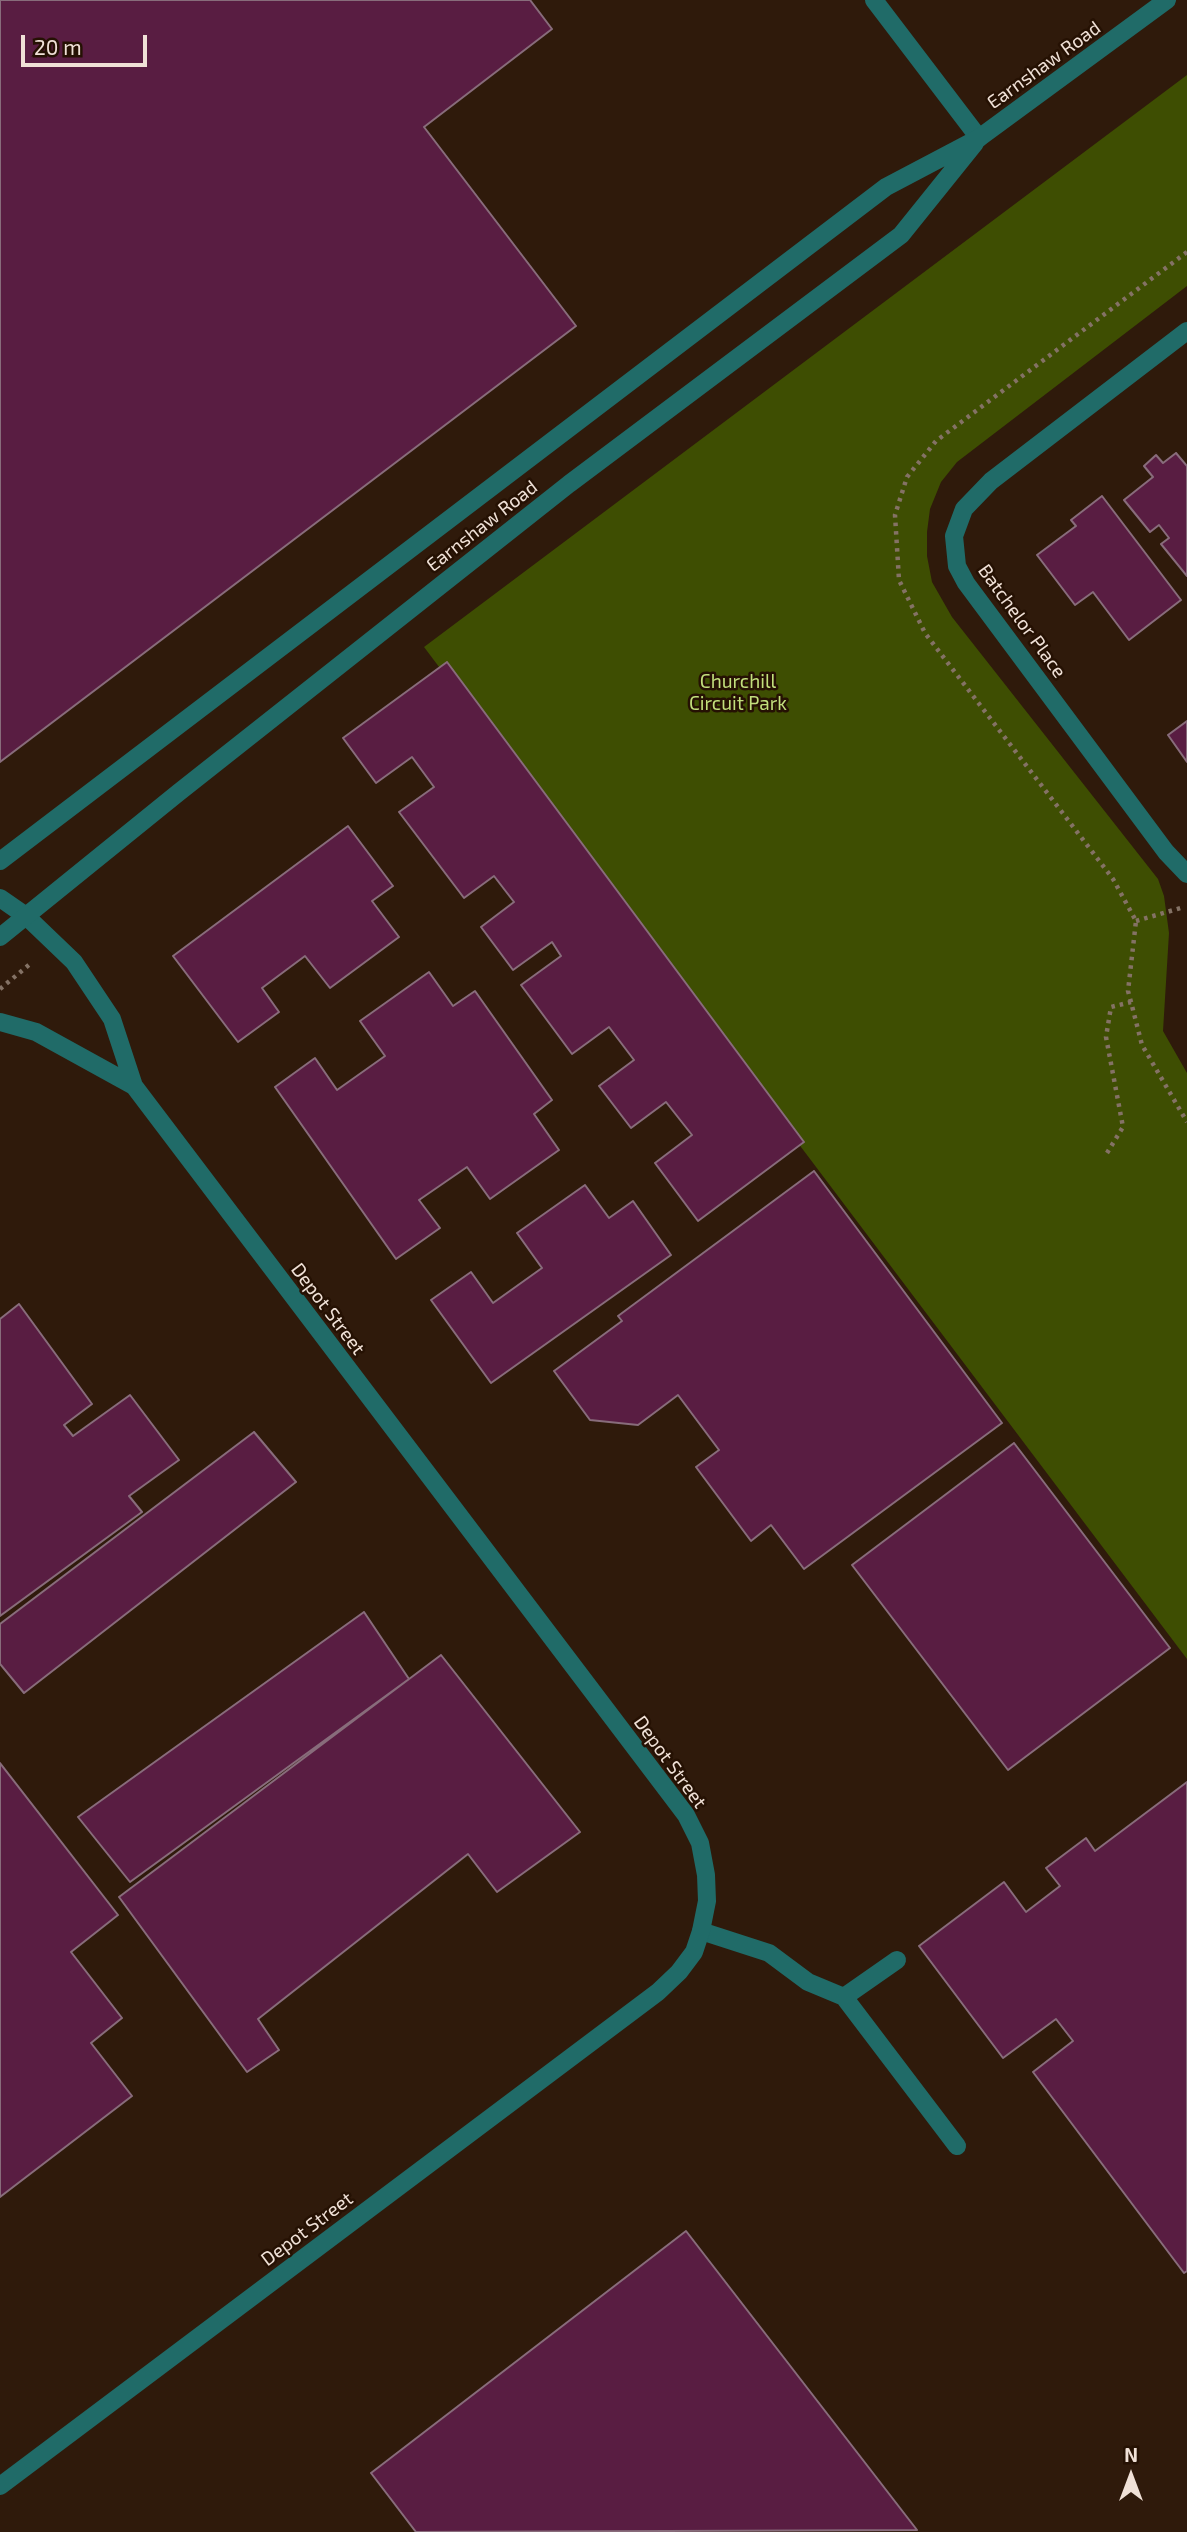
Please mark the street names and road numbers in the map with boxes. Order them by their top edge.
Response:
street label: Earnshaw Road [983,16,1105,114]
street label: Earnshaw Road [422,476,542,576]
street label: Batchelor Place [973,560,1071,682]
street label: Depot Street [286,1259,370,1359]
street label: Depot Street [629,1711,711,1813]
street label: Depot Street [257,2187,357,2271]

